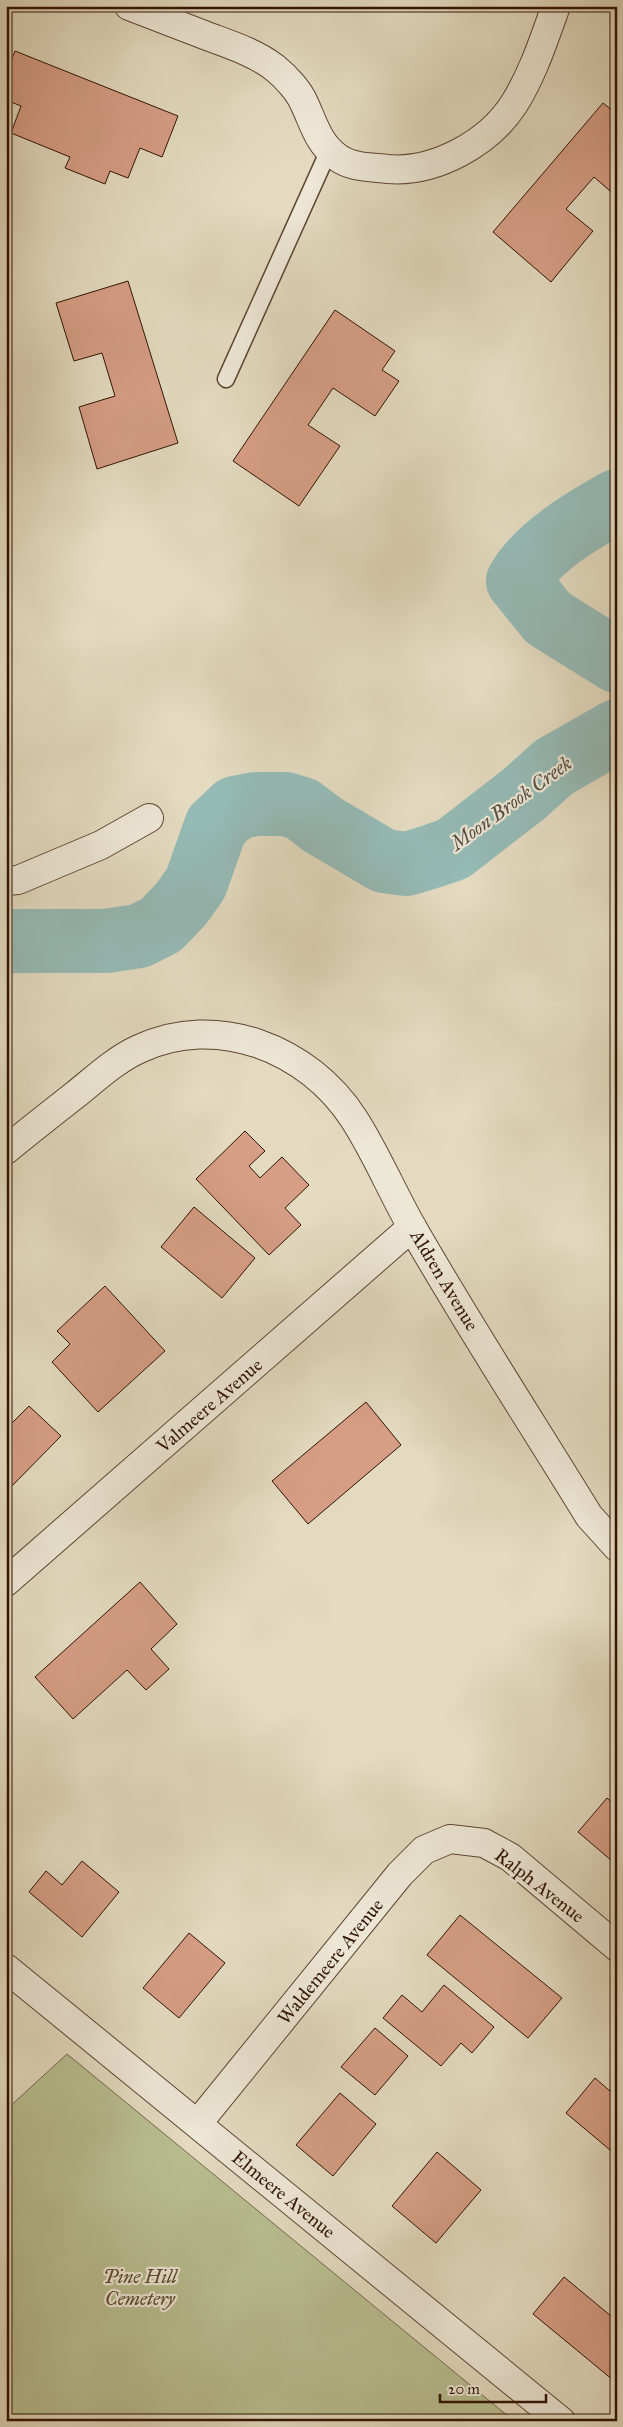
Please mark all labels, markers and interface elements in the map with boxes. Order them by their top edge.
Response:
water label: Moon Brook Creek [444,751,577,856]
street label: Aldren Avenue [405,1225,484,1335]
street label: Valmeere Avenue [151,1353,267,1458]
street label: Ralph Avenue [490,1843,589,1928]
street label: Waldemeere Avenue [273,1894,388,2029]
street label: Elmeere Avenue [227,2146,340,2243]
park label: Pine Hill Cemetery [103,2265,179,2310]
scale bar [440,2372,547,2404]
text: 20 m [448,2380,480,2398]

